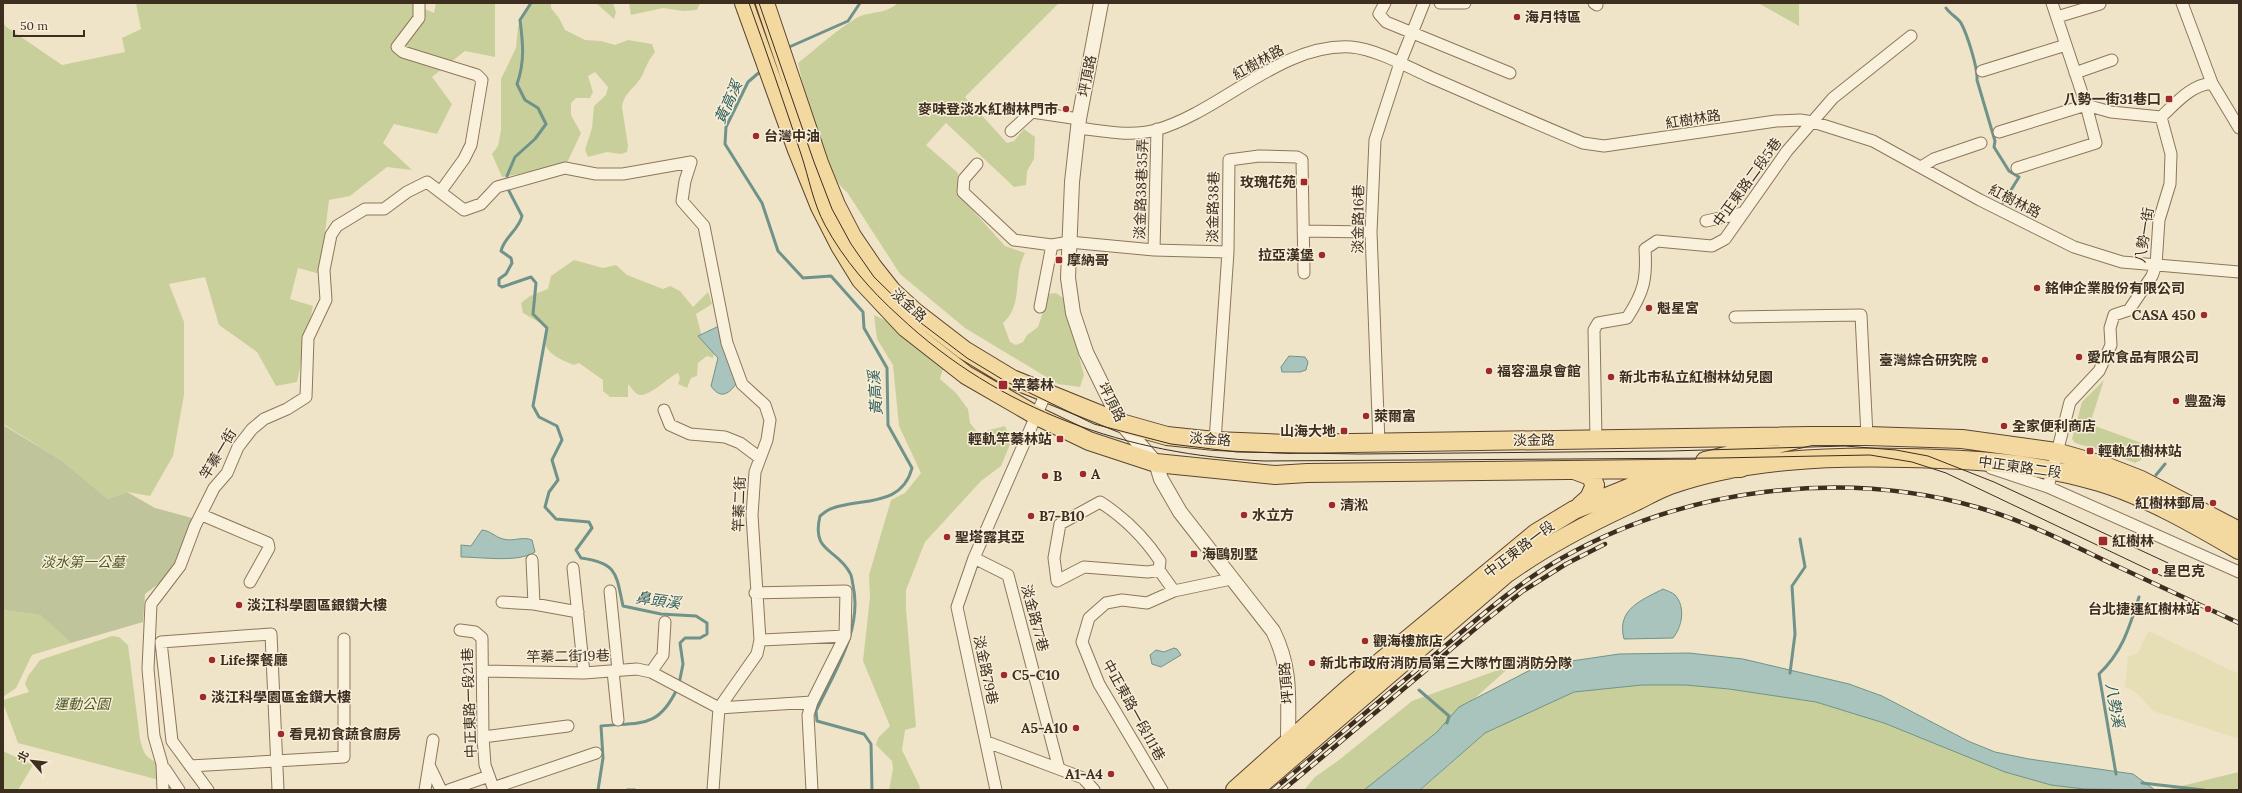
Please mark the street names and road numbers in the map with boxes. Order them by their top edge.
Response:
street label: 紅樹林路 [1229,41,1287,83]
street label: 坪頂路 [1074,54,1100,98]
street label: 紅樹林路 [1664,106,1722,132]
street label: 中正東路二段5巷 [1709,134,1785,230]
street label: 淡金路38巷35弄 [1130,138,1152,240]
street label: 淡金路38巷 [1203,171,1223,243]
street label: 紅樹林路 [1986,180,2044,222]
street label: 淡金路16巷 [1348,184,1368,254]
street label: 八勢一街 [2131,206,2157,264]
street label: 淡金路 [887,284,931,326]
street label: 坪頂路 [1094,379,1130,425]
street label: 竿蓁一街 [196,425,240,483]
street label: 淡金路 [1188,429,1232,449]
street label: 淡金路 [1513,431,1555,449]
street label: 中正東路二段 [1977,452,2063,482]
street label: 竿蓁二街 [729,476,749,532]
street label: 中正東路一段 [1480,517,1558,581]
street label: 淡金路77巷 [1017,582,1053,654]
street label: 淡金路79巷 [970,634,1002,706]
street label: 竿蓁二街19巷 [526,646,610,666]
street label: 中正東路一段21巷 [458,647,480,759]
street label: 中正東路一段111巷 [1099,656,1169,764]
street label: 坪頂路 [1275,661,1297,705]

